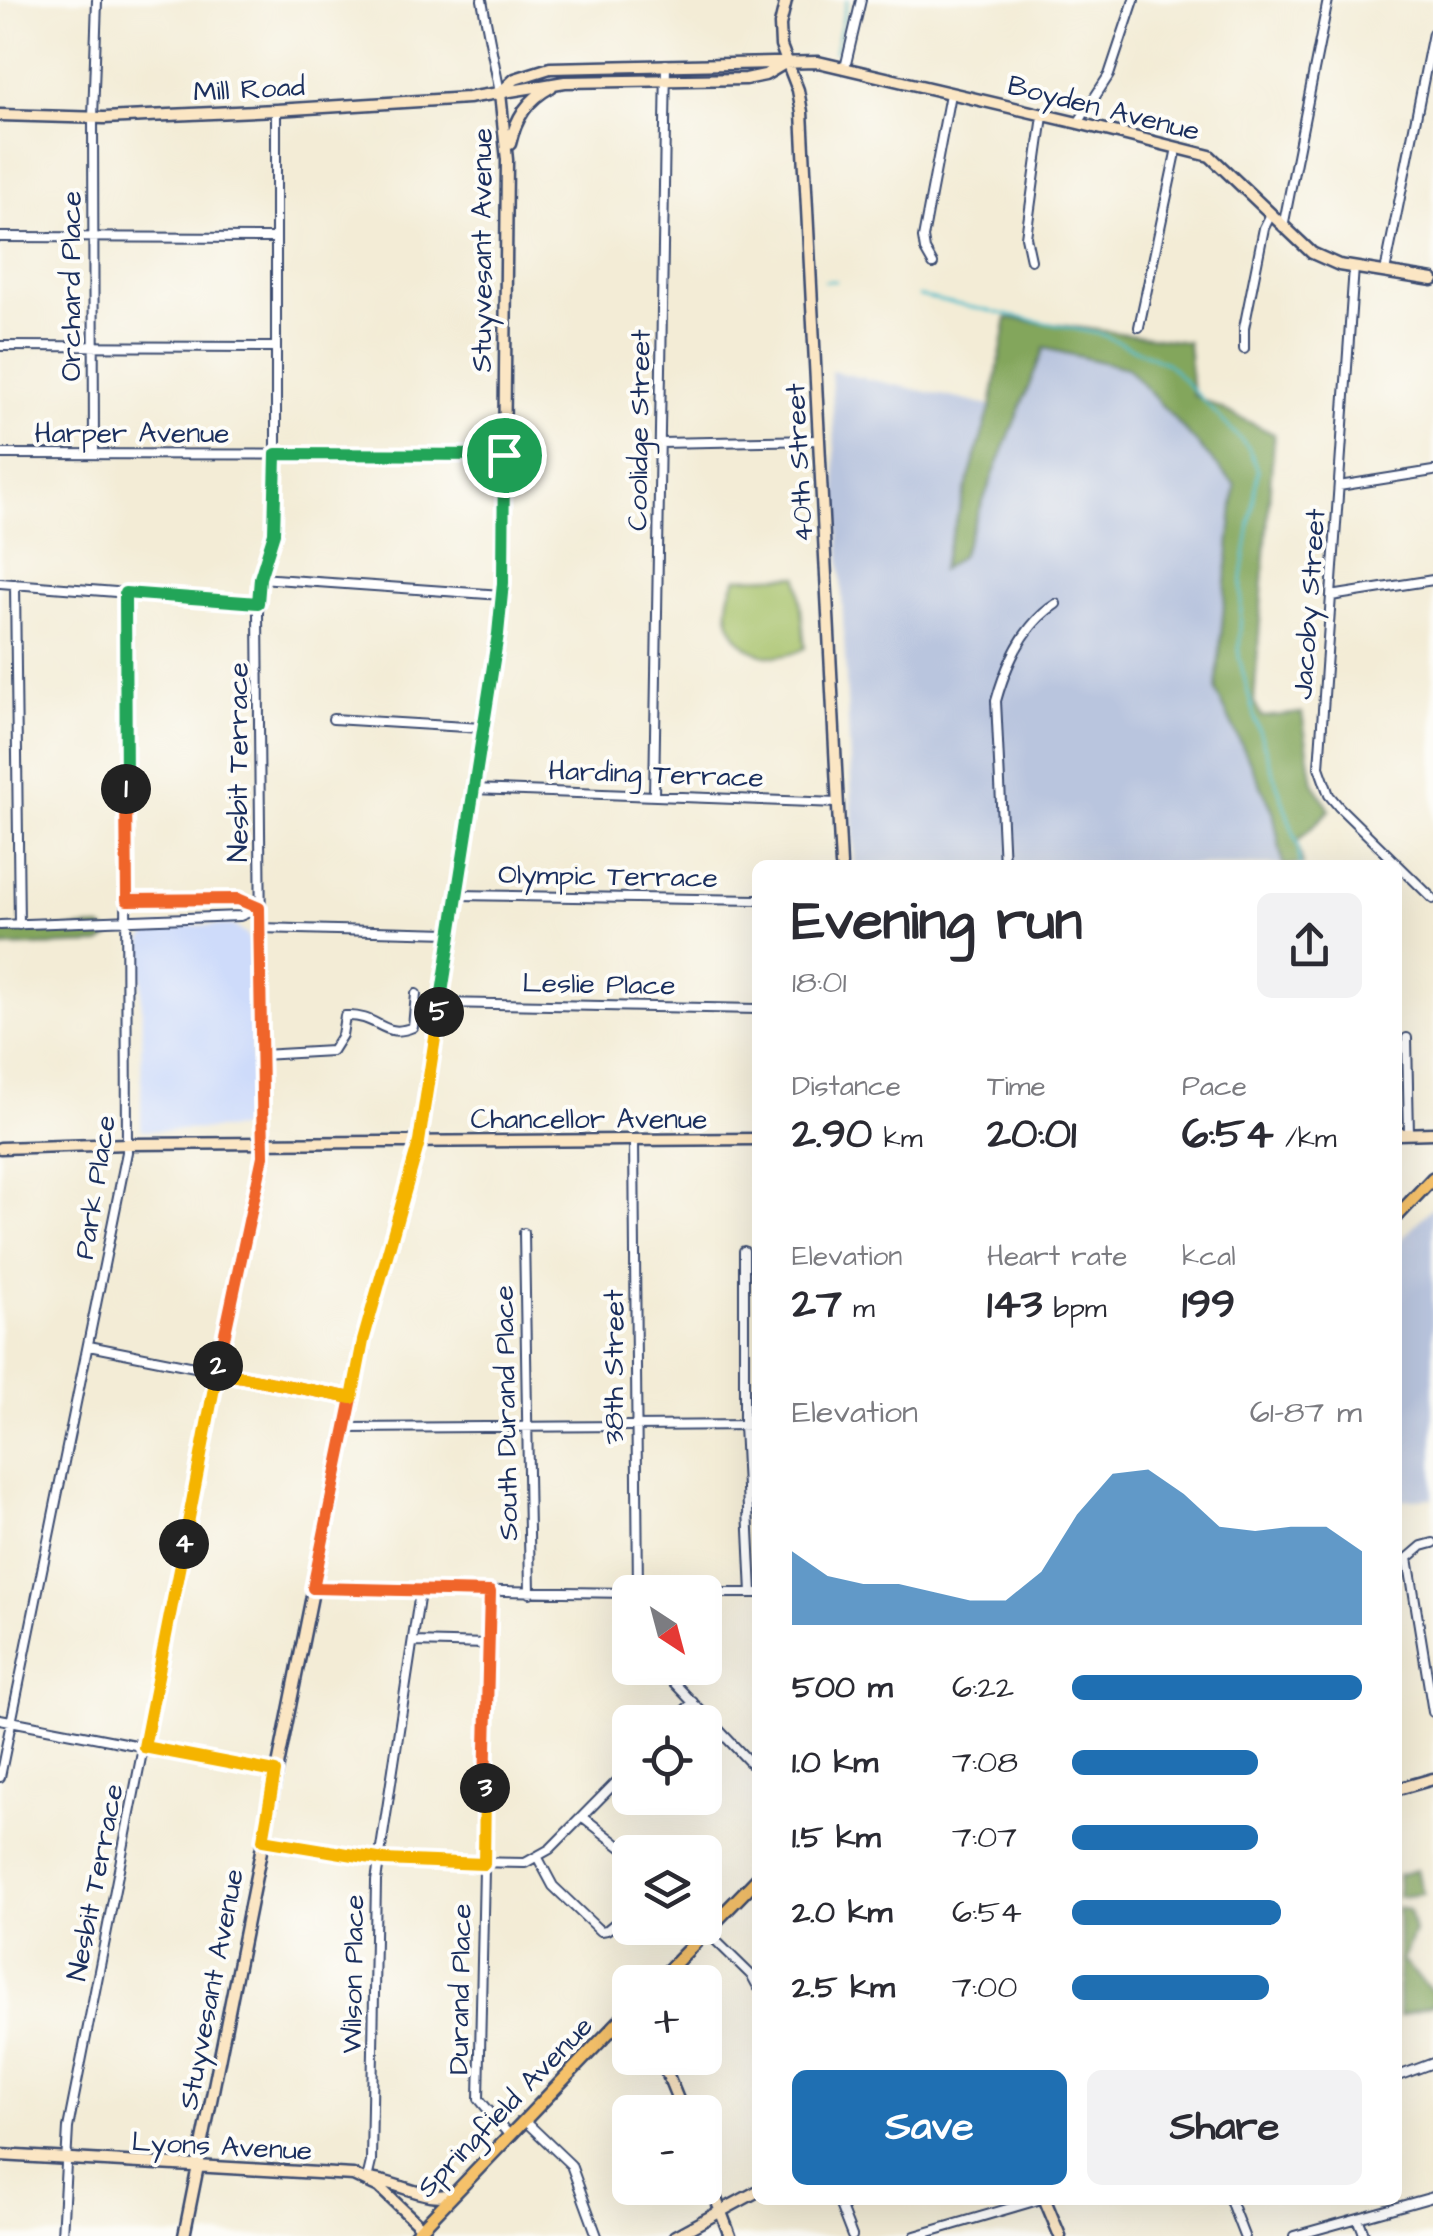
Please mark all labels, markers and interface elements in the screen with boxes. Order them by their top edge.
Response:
street label: Boyden Avenue [1003,66,1204,153]
street label: Mill Road [192,67,306,112]
street label: Stuyvesant Avenue [463,128,504,372]
street label: Orchard Place [52,191,91,381]
street label: Coolidge Street [618,328,662,531]
street label: 40th Street [776,382,823,544]
pin [462,413,547,498]
street label: Harper Avenue [34,414,230,453]
icon: arrive [477,428,532,483]
street label: Jacoby Street [1283,507,1338,701]
street label: Nesbit Terrace [219,662,258,862]
street label: Harding Terrace [548,751,764,799]
pin: 1 [101,764,151,814]
text: 1 [124,769,128,808]
street label: Olympic Terrace [498,855,718,900]
text: Evening run [792,884,1082,960]
button: share [1257,893,1362,998]
text: 18:01 [792,960,846,1005]
street label: Leslie Place [522,964,676,1005]
pin: 5 [414,987,464,1037]
text: 5 [429,992,449,1031]
text: Distance [792,1067,901,1106]
text: Time [987,1067,1046,1106]
text: Pace [1182,1067,1247,1106]
street label: Chancellor Avenue [471,1100,708,1139]
text: 2.90 [792,1106,872,1164]
text: 20:01 [987,1106,1076,1164]
text: 6:54 [1182,1106,1274,1164]
street label: Park Place [65,1112,126,1262]
text: km [872,1119,923,1158]
text: /km [1274,1119,1337,1158]
text: Elevation [792,1237,902,1276]
text: Heart rate [987,1237,1128,1276]
text: kcal [1182,1237,1236,1276]
text: 27 [792,1276,842,1334]
text: 143 [987,1276,1042,1334]
text: 199 [1182,1276,1235,1334]
street label: South Durand Place [485,1285,528,1541]
street label: 38th Street [595,1289,634,1445]
text: m [842,1289,875,1328]
text: bpm [1042,1289,1107,1328]
pin: 2 [193,1341,243,1391]
text: 2 [210,1346,226,1385]
text: Elevation [792,1390,918,1435]
text: 61–87 m [1250,1390,1362,1435]
pin: 4 [159,1519,209,1569]
text: 4 [174,1524,194,1563]
north arrow [612,1575,722,1685]
map controls [612,1575,722,2205]
text: 500 m [792,1665,893,1710]
text: 6:22 [952,1665,1014,1710]
button: locate [612,1705,722,1815]
text: 1.0 km [792,1740,878,1785]
text: 7:08 [952,1740,1018,1785]
pin: 3 [460,1763,510,1813]
text: 3 [478,1768,492,1807]
street label: Nesbit Terrace [57,1780,134,1984]
text: 1.5 km [792,1815,881,1860]
text: 7:07 [952,1815,1017,1860]
button: layers [612,1835,722,1945]
street label: Stuyvesant Avenue [169,1866,256,2113]
text: 2.0 km [792,1890,892,1935]
text: 6:54 [952,1890,1022,1935]
street label: Wilson Place [333,1894,374,2054]
street label: Durand Place [440,1903,481,2075]
button: + [612,1965,722,2075]
text: 2.5 km [792,1965,895,2010]
text: 7:00 [952,1965,1017,2010]
street label: Springfield Avenue [408,2008,603,2207]
button: Save [792,2070,1067,2185]
button: Share [1087,2070,1362,2185]
button: − [612,2095,722,2205]
street label: Lyons Avenue [131,2122,313,2173]

